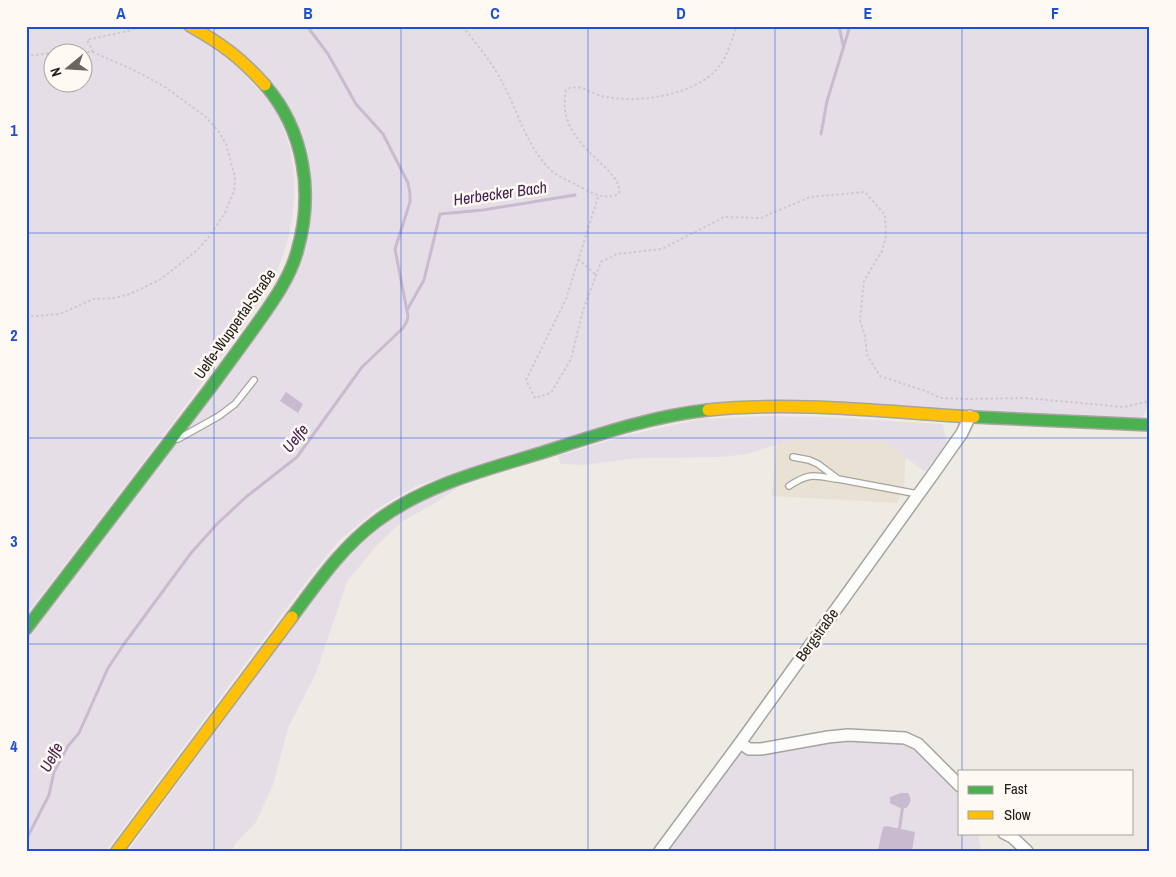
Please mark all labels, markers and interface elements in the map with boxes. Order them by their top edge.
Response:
text: A [116,2,126,24]
text: B [303,2,313,24]
text: C [490,2,500,24]
text: D [676,2,686,24]
text: E [864,2,873,24]
text: F [1051,2,1059,24]
north arrow [42,42,92,92]
text: N [46,65,65,79]
text: 1 [10,119,18,141]
water label: Herbecker Bach [452,176,548,210]
street label: Uelfe-Wuppertal-Straße [189,264,280,383]
text: 2 [10,324,18,346]
water label: Uelfe [277,419,313,457]
text: 3 [10,530,18,552]
street label: Bergstraße [790,604,843,665]
text: 4 [10,735,18,757]
water label: Uelfe [34,738,68,776]
legend [958,770,1134,834]
text: Fast [1004,778,1028,799]
text: Slow [1004,804,1031,825]

